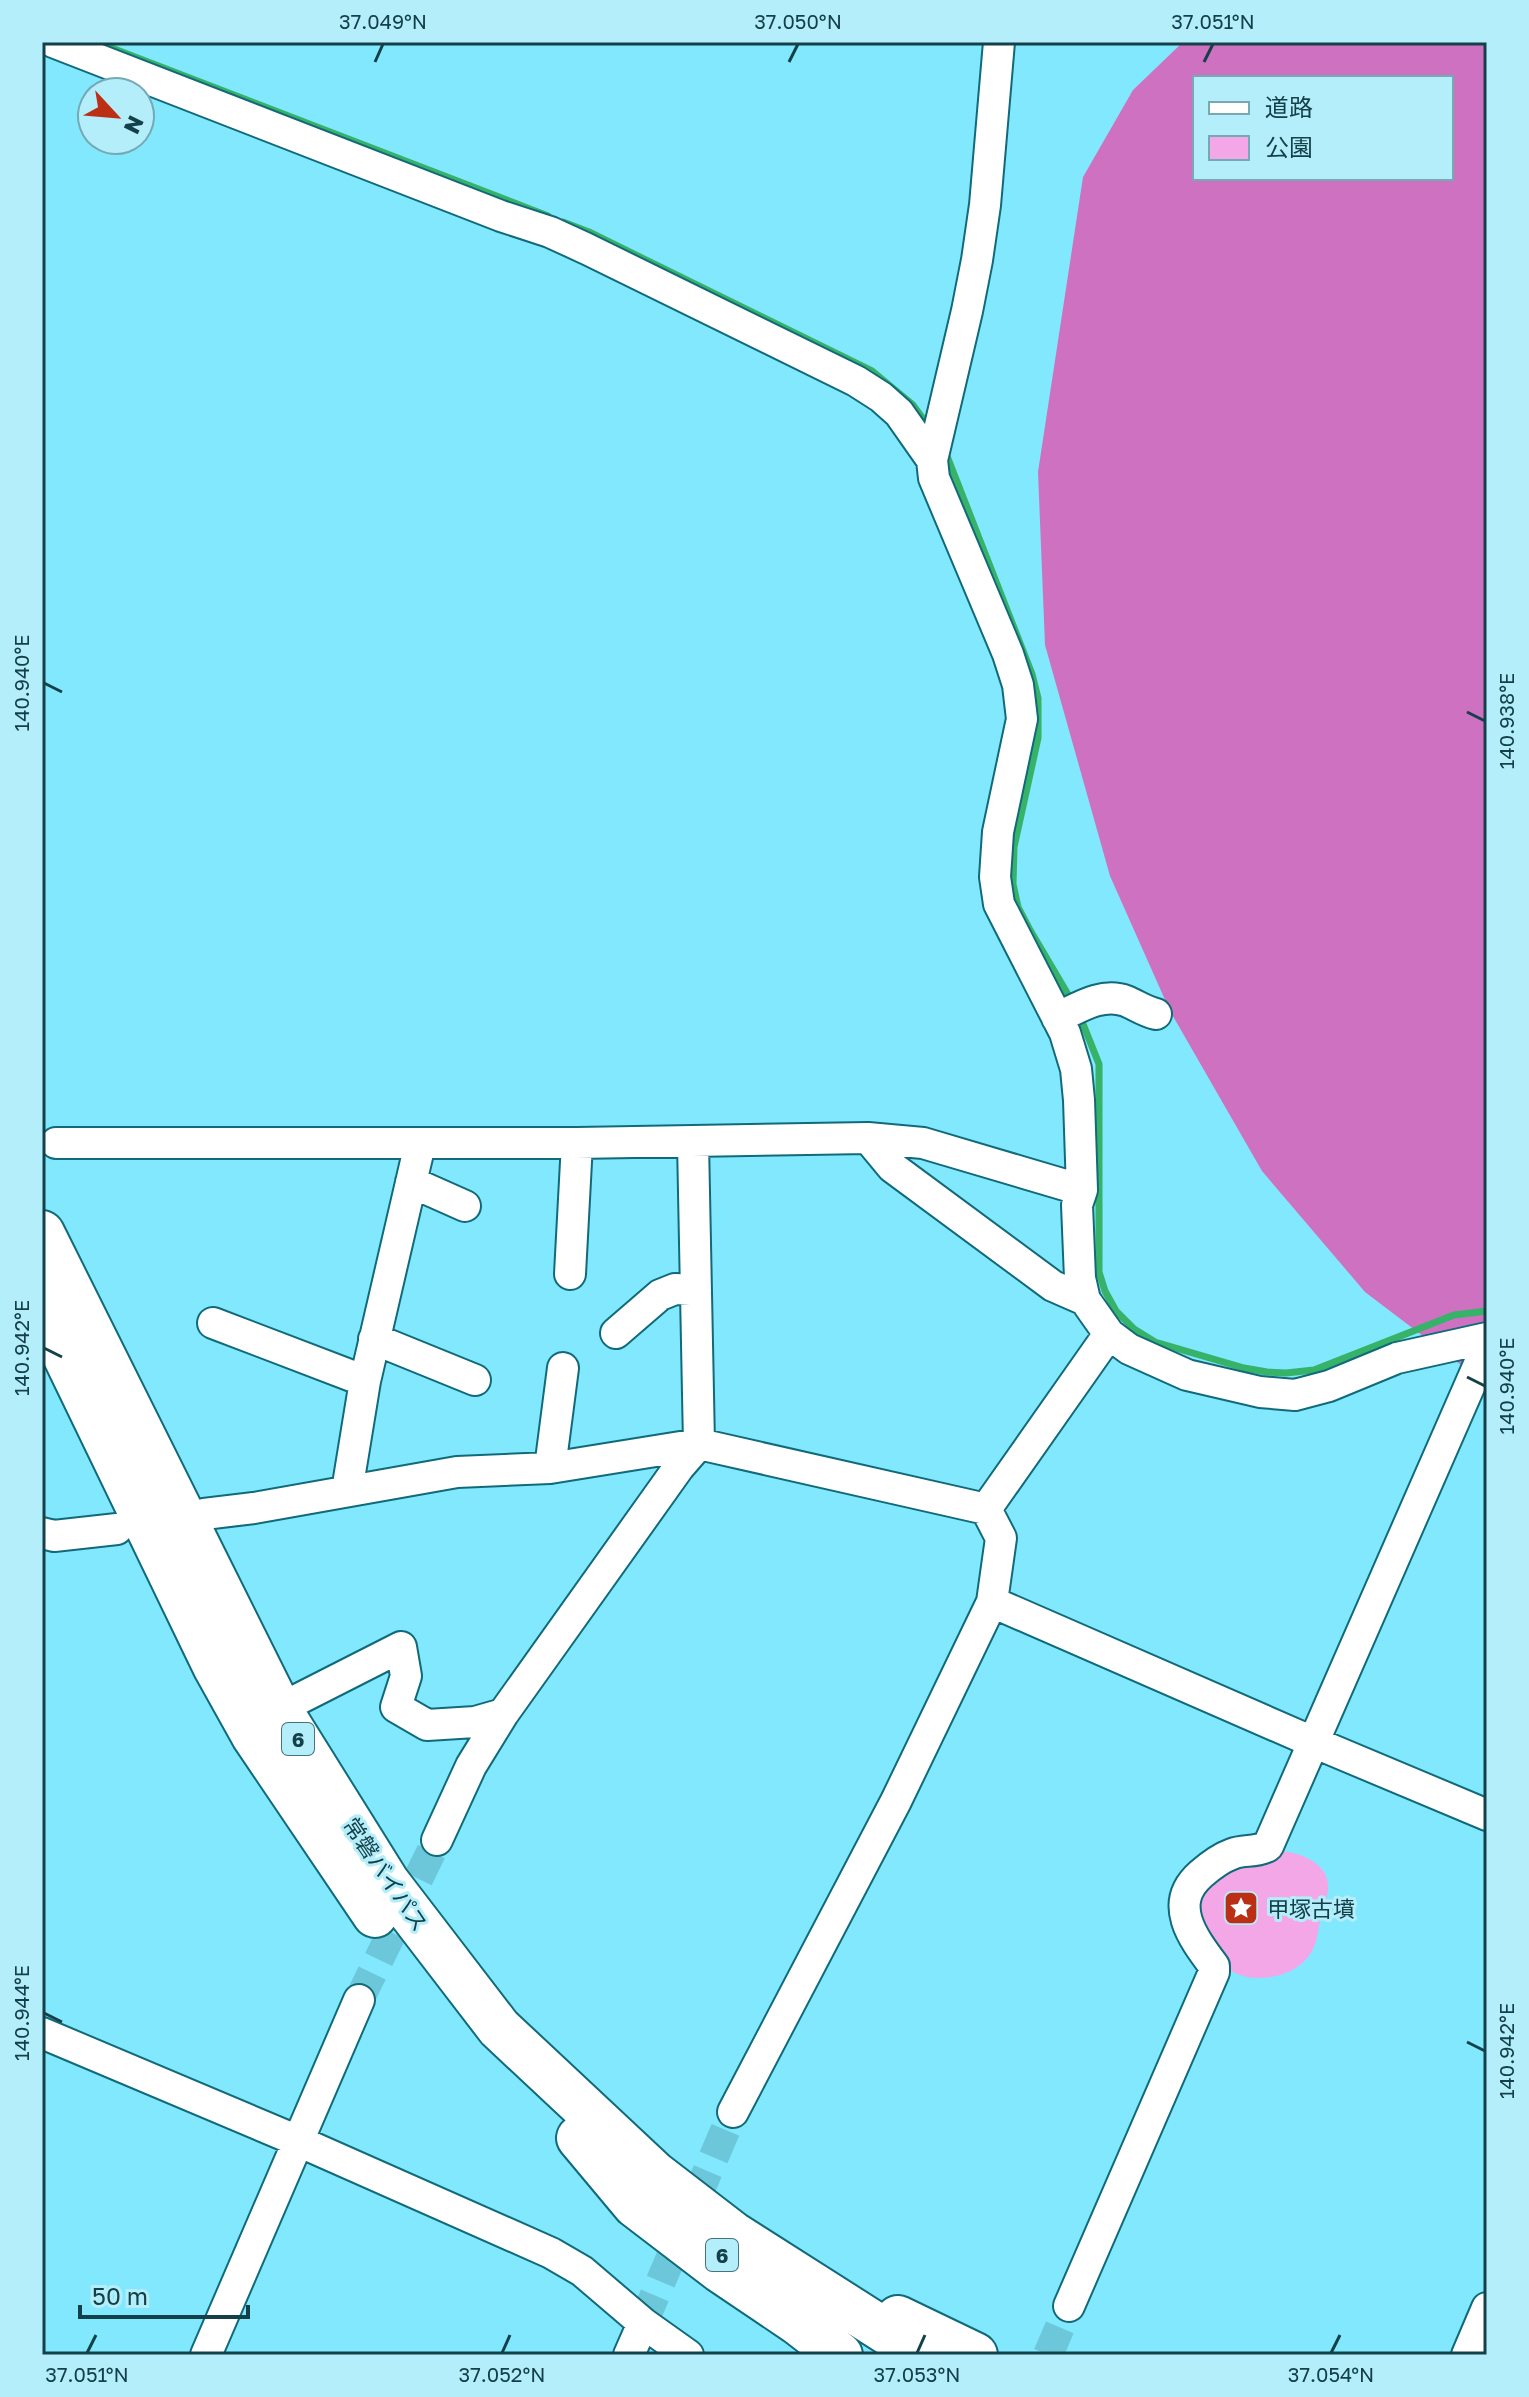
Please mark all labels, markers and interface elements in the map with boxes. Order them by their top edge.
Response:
text: 37.049°N [339,9,427,33]
text: 37.050°N [754,9,842,33]
text: 37.051°N [1171,9,1255,33]
north arrow [76,76,156,156]
legend [1193,76,1453,180]
text: 道路 [1265,92,1313,121]
text: N [119,112,150,138]
text: 公園 [1265,132,1313,161]
text: 140.940°E [9,635,33,732]
text: 140.938°E [1494,673,1518,769]
text: 140.942°E [9,1300,33,1396]
text: 140.940°E [1494,1338,1518,1435]
road number: 6 [282,1723,314,1755]
street label: 常磐バイパス [338,1812,434,1936]
place icon: 甲塚古墳 [1222,1889,1260,1927]
place label: 甲塚古墳 [1267,1895,1355,1922]
text: 140.944°E [9,1965,33,2061]
text: 140.942°E [1494,2003,1518,2099]
road number: 6 [706,2239,738,2271]
scale bar [80,2269,248,2319]
text: 50 m [92,2281,148,2310]
text: 37.051°N [45,2362,129,2386]
text: 37.052°N [459,2362,545,2386]
text: 37.053°N [874,2362,961,2386]
text: 37.054°N [1288,2362,1374,2386]

